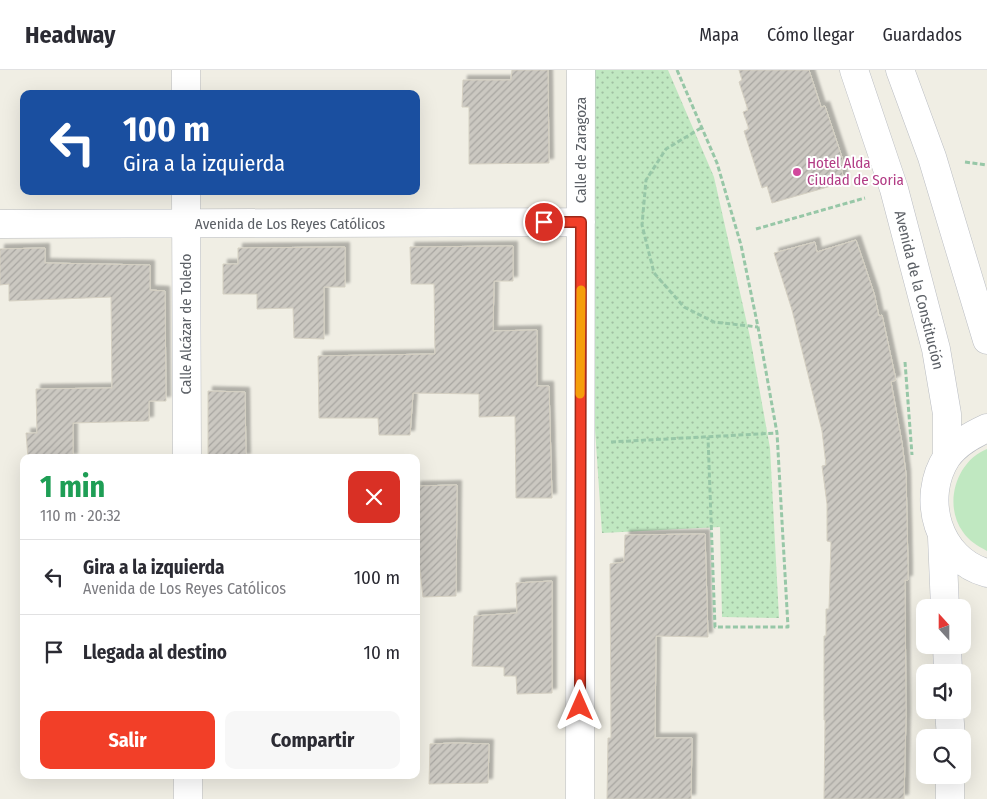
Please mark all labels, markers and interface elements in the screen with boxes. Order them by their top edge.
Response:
text: Headway [25,21,116,49]
text: Mapa [699,24,739,46]
text: Cómo llegar [767,24,854,46]
text: Guardados [882,24,962,46]
street label: Calle de Zaragoza [572,97,590,203]
text: 100 m [123,108,210,150]
icon: left [40,110,105,175]
text: Gira a la izquierda [123,150,285,177]
place label: Hotel Alda Ciudad de Soria [807,154,904,189]
marker: Hotel Alda Ciudad de Soria [791,166,803,178]
pin [523,201,565,243]
icon: arrive [530,208,558,236]
street label: Avenida de la Constitución [891,209,947,371]
street label: Avenida de Los Reyes Católicos [195,215,385,233]
street label: Calle Alcázar de Toledo [177,253,195,394]
text: 1 min [40,469,105,505]
button: close [348,471,400,523]
text: 110 m · 20:32 [40,506,121,525]
text: Gira a la izquierda [83,556,225,579]
icon: left [40,563,68,591]
text: 100 m [354,566,400,589]
text: Avenida de Los Reyes Católicos [83,579,286,598]
north arrow [916,599,971,654]
map controls [916,599,971,784]
icon: arrive [40,638,68,666]
text: Llegada al destino [83,641,227,664]
text: 10 m [364,641,400,664]
button: sound [916,664,971,719]
position arrow [553,679,605,731]
button: Salir [40,711,215,769]
button: Compartir [225,711,400,769]
button: search [916,729,971,784]

